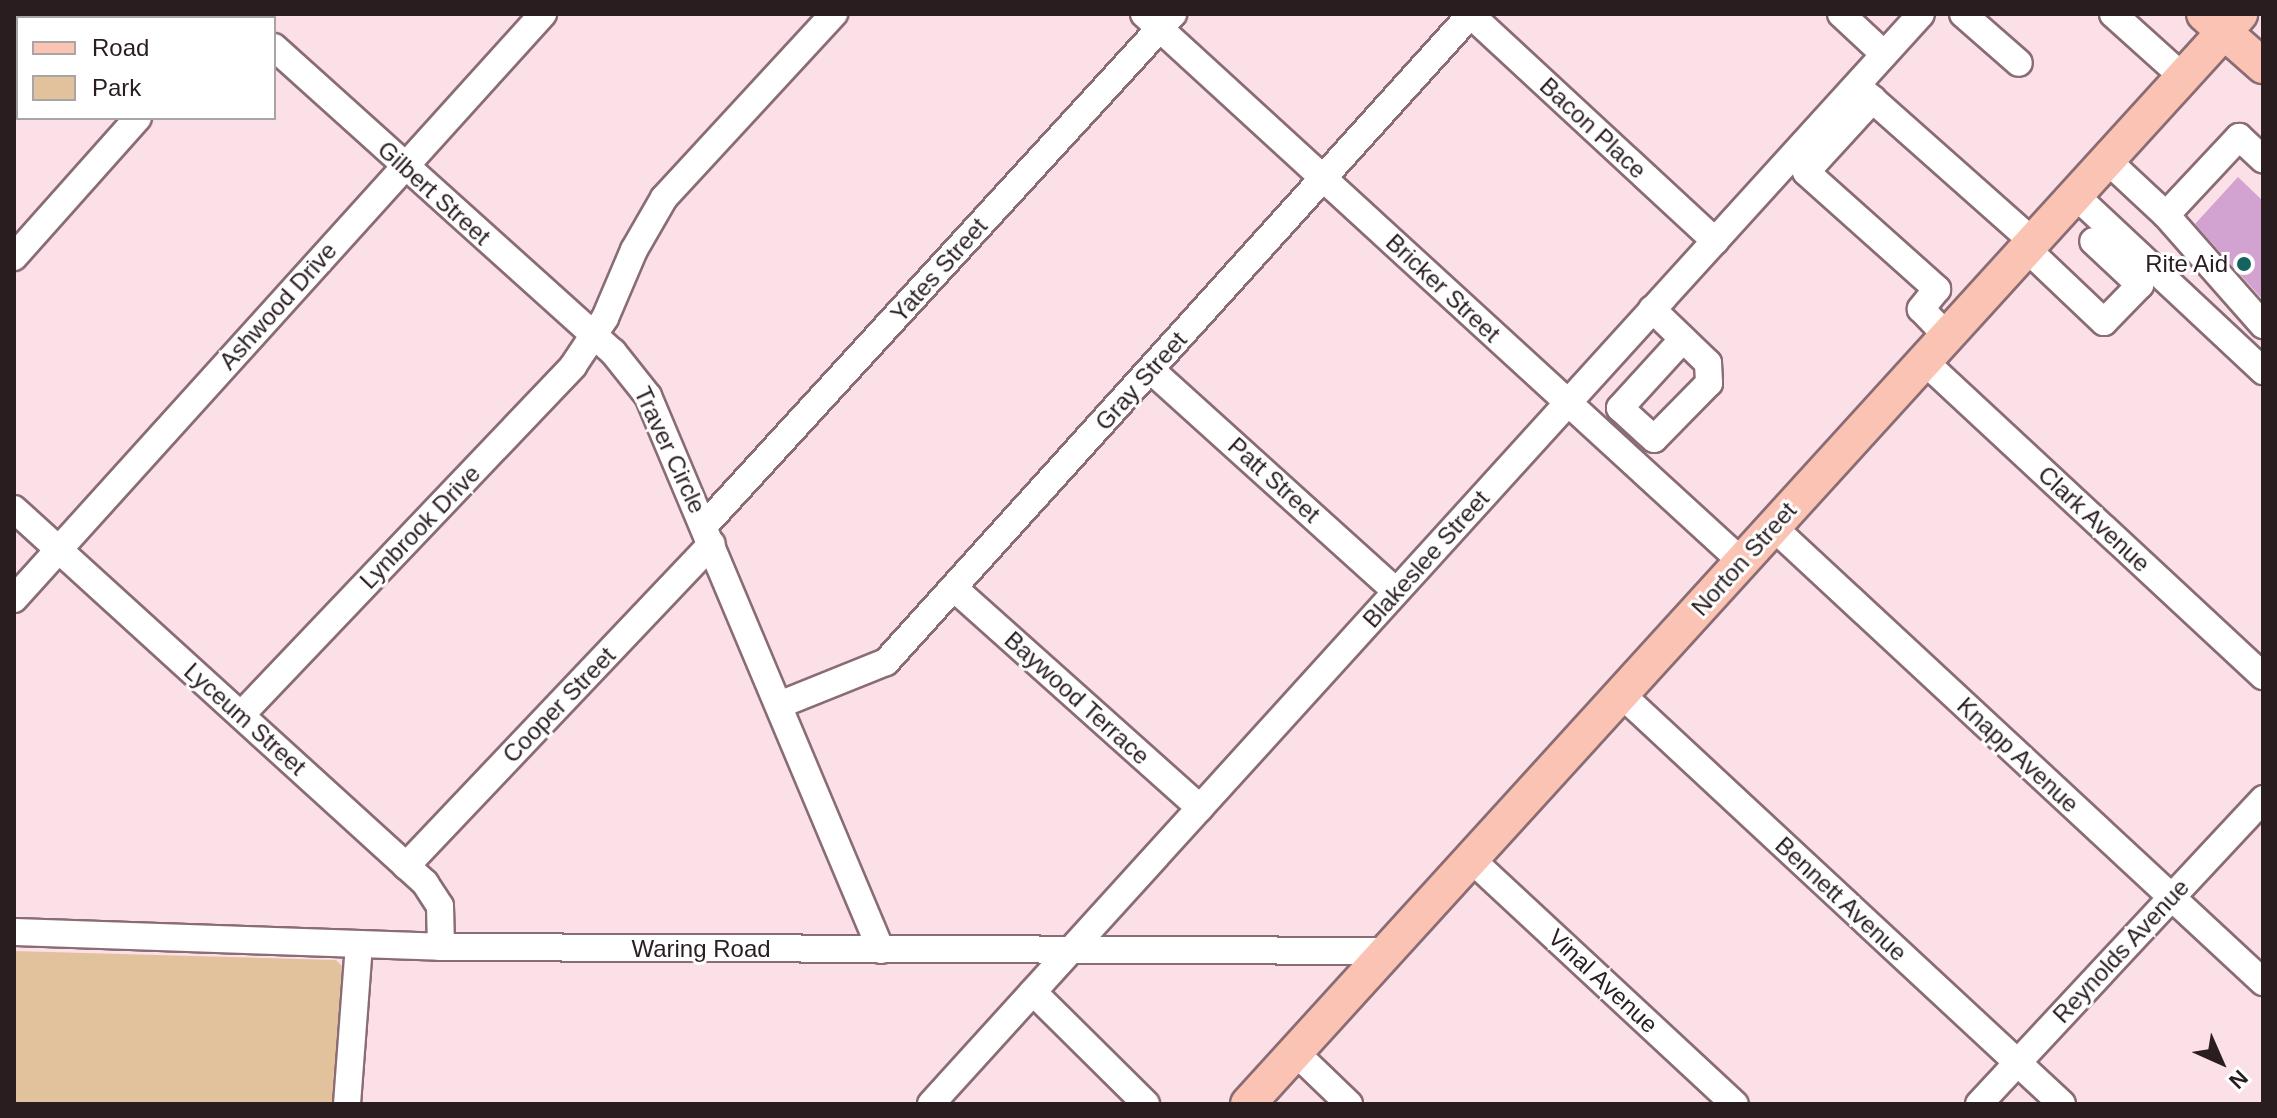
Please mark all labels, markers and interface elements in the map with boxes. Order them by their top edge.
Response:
legend [16,16,276,120]
text: Road [92,34,149,61]
street label: Bacon Place [1534,72,1652,184]
text: Park [92,74,141,101]
street label: Gilbert Street [372,135,496,251]
street label: Yates Street [885,212,993,328]
street label: Bricker Street [1380,228,1506,348]
street label: Ashwood Drive [213,236,343,376]
place label: Rite Aid [2144,250,2228,278]
marker: Rite Aid [2235,255,2253,273]
street label: Gray Street [1089,326,1193,436]
street label: Traver Circle [628,382,712,518]
street label: Patt Street [1222,431,1326,529]
street label: Lynbrook Drive [354,459,486,595]
street label: Clark Avenue [2032,459,2156,579]
street label: Blakeslee Street [1357,484,1495,634]
street label: Norton Street [1686,496,1802,622]
street label: Baywood Terrace [998,625,1156,771]
street label: Cooper Street [497,641,621,769]
street label: Lyceum Street [178,657,312,781]
street label: Knapp Avenue [1951,691,2085,819]
street label: Bennett Avenue [1769,830,1913,968]
street label: Reynolds Avenue [2046,873,2196,1029]
street label: Vinal Avenue [1542,923,1664,1039]
street label: Waring Road [631,935,771,963]
north arrow [2181,1022,2261,1102]
text: N [2224,1065,2253,1094]

